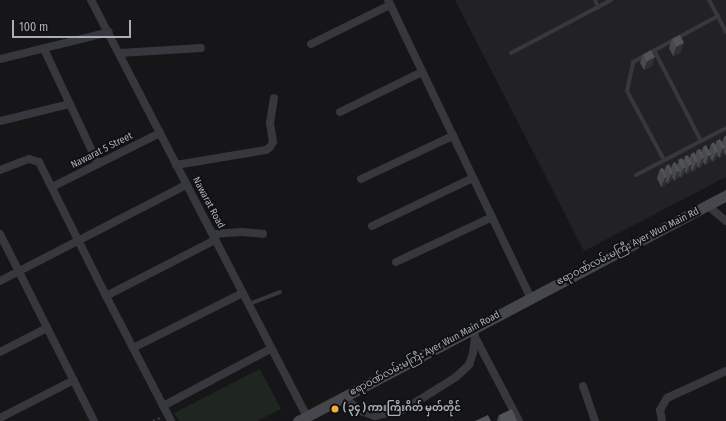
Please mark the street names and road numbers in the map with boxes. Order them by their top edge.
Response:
street label: Nawarat 5 Street [69,130,135,172]
street label: Nawarat Road [189,175,227,231]
street label: ဧရာဝဏ်လမ်းမကြီး Ayer Wun Main Rd [555,206,701,288]
street label: ဧရာဝဏ်လမ်းမကြီး Ayer Wun Main Road [348,309,502,399]

